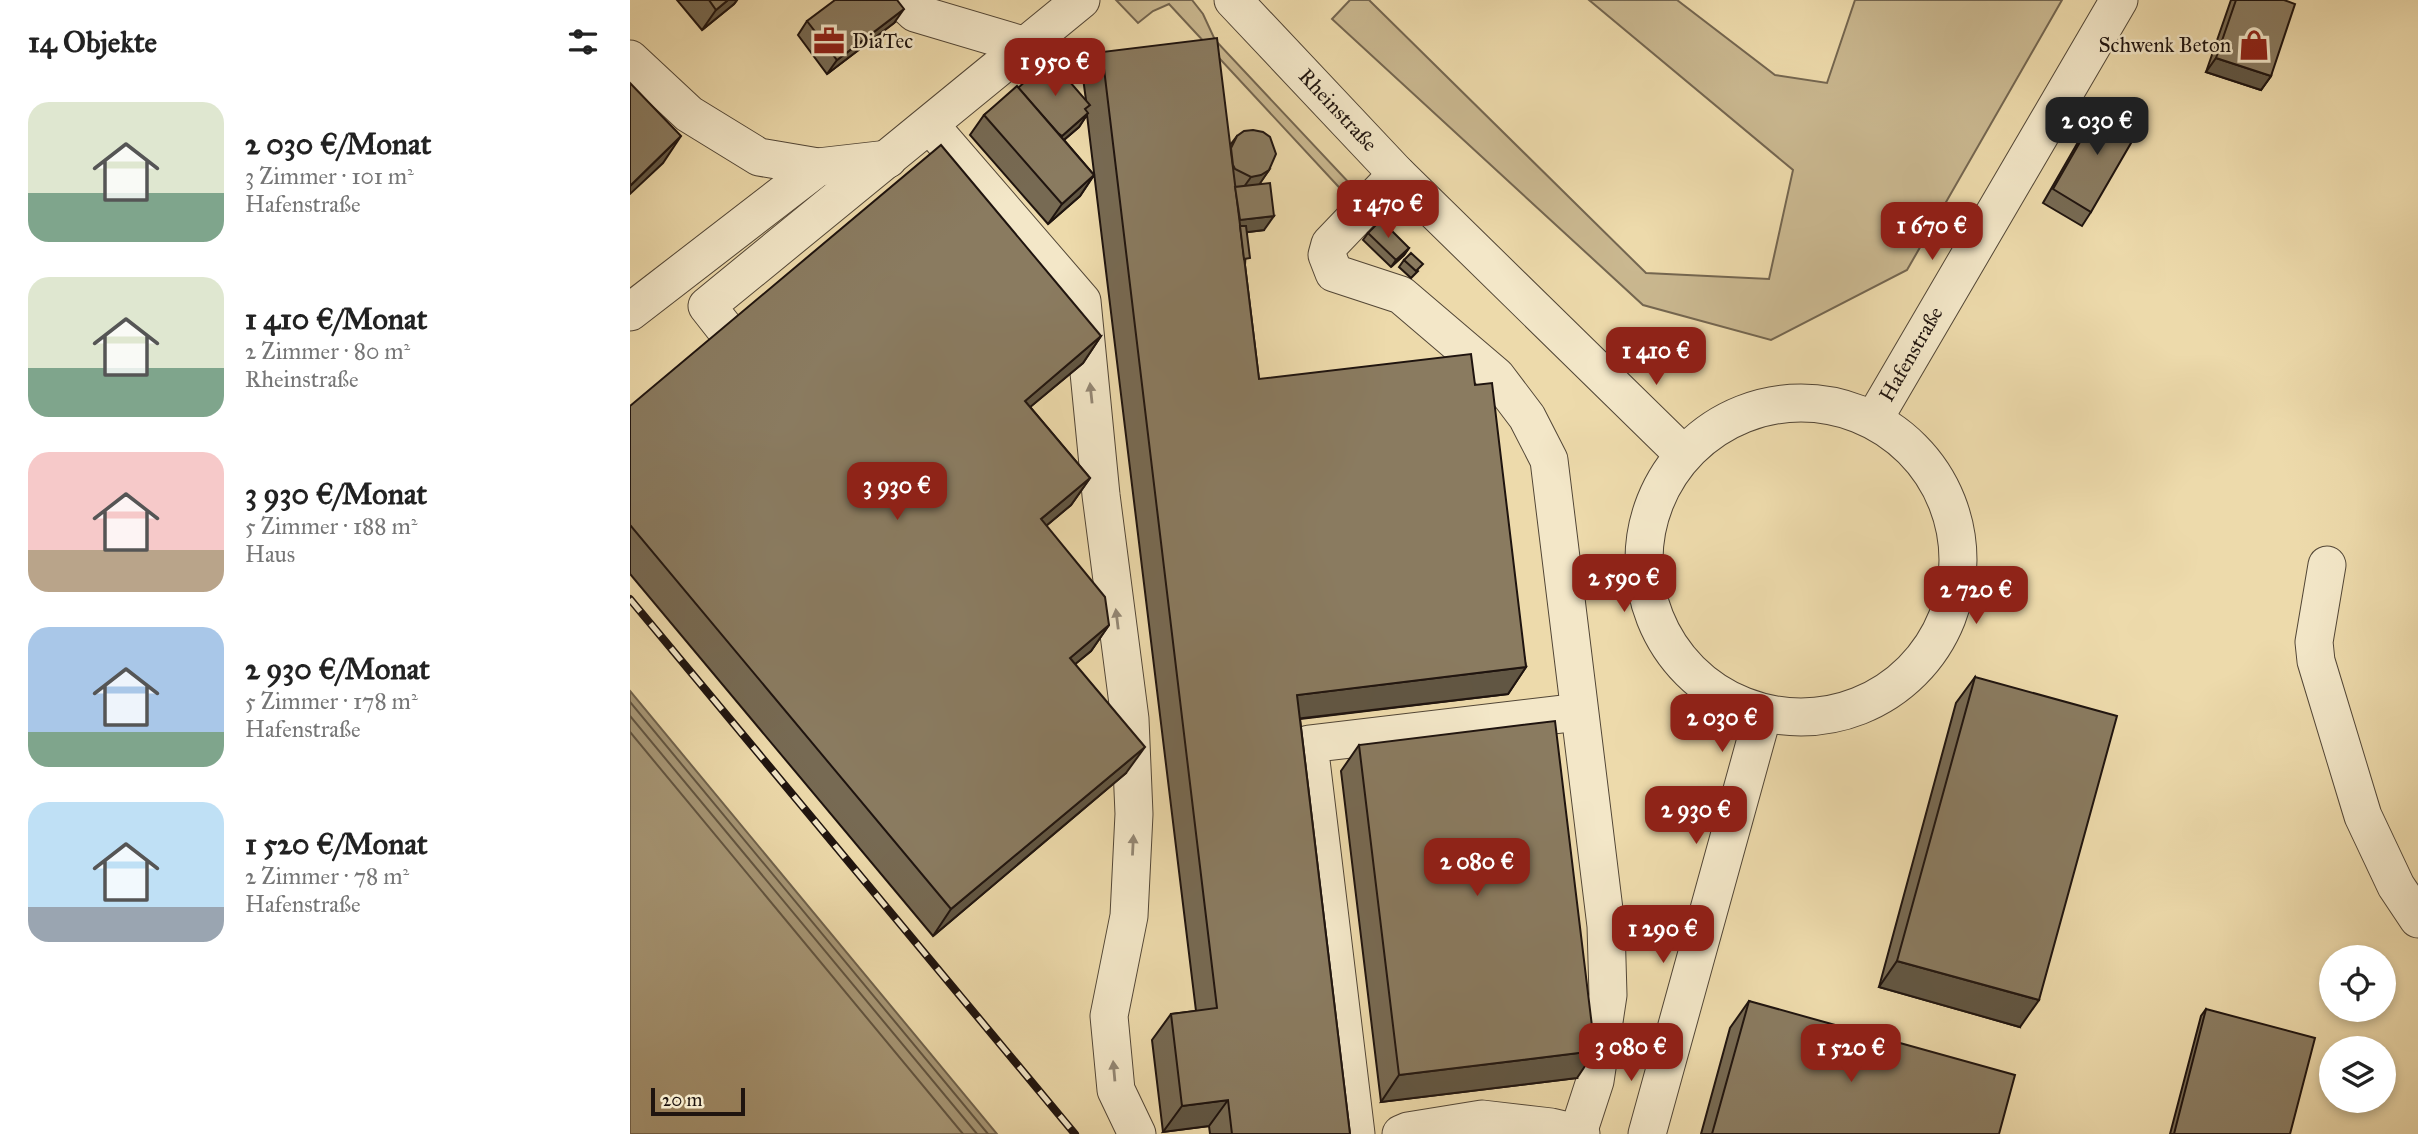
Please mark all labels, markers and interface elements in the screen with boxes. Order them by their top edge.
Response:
icon: filters [564,23,602,61]
text: 14 Objekte [28,24,157,60]
office icon: DiaTec [812,24,846,58]
place label: DiaTec [852,28,913,54]
shop icon: Schwenk Beton [2237,28,2271,62]
place label: Schwenk Beton [2098,32,2231,58]
pin: 1 950 € [990,38,1120,98]
text: 1 950 € [1020,47,1090,75]
street label: Rheinstraße [1293,63,1383,157]
pin: 2 030 € [2032,97,2162,157]
text: 2 030 € [2061,106,2133,134]
text: 2 030 €/Monat [245,126,431,162]
icon: home [84,130,168,214]
text: 3 Zimmer · 101 m² [245,162,414,190]
pin: 1 470 € [1323,180,1453,240]
text: 1 470 € [1353,189,1423,217]
text: Hafenstraße [245,190,361,218]
pin: 1 670 € [1867,202,1997,262]
text: 1 670 € [1897,211,1967,239]
text: 1 410 €/Monat [245,301,427,337]
street label: Hafenstraße [1873,302,1949,406]
icon: home [84,305,168,389]
pin: 1 410 € [1591,328,1721,387]
text: 1 410 € [1622,336,1690,364]
text: 2 Zimmer · 80 m² [245,337,410,365]
text: Rheinstraße [245,365,359,393]
one-way arrow [1085,382,1096,404]
pin: 3 930 € [832,462,962,522]
text: 3 930 € [863,471,931,499]
text: 3 930 €/Monat [245,476,427,512]
icon: home [84,480,168,564]
text: 5 Zimmer · 188 m² [245,512,418,540]
text: Haus [245,540,295,568]
pin: 2 590 € [1559,554,1689,614]
text: 2 590 € [1588,563,1660,591]
pin: 2 720 € [1911,566,2041,626]
text: 2 720 € [1940,575,2012,603]
one-way arrow [1112,608,1123,630]
text: 2 930 €/Monat [245,651,430,687]
icon: home [84,655,168,739]
text: 5 Zimmer · 178 m² [245,687,418,715]
pin: 2 030 € [1657,694,1787,754]
text: 2 030 € [1686,703,1758,731]
text: Hafenstraße [245,715,361,743]
pin: 2 930 € [1631,786,1761,846]
text: 2 930 € [1661,795,1731,823]
text: 1 520 €/Monat [245,826,428,862]
icon: home [84,830,168,914]
one-way arrow [1127,834,1138,856]
pin: 2 080 € [1412,838,1542,898]
text: 2 080 € [1440,847,1514,875]
text: 2 Zimmer · 78 m² [245,862,409,890]
text: Hafenstraße [245,890,361,918]
pin: 1 290 € [1598,906,1728,965]
text: 1 290 € [1628,914,1698,942]
map controls [2319,945,2396,1113]
button: locate [2319,945,2396,1022]
pin: 3 080 € [1566,1024,1696,1083]
pin: 1 520 € [1786,1024,1916,1084]
text: 3 080 € [1595,1032,1667,1060]
text: 1 520 € [1817,1033,1885,1061]
button: layers [2319,1036,2396,1113]
one-way arrow [1108,1059,1119,1081]
scale bar [651,1085,746,1117]
text: 20 m [662,1088,703,1111]

